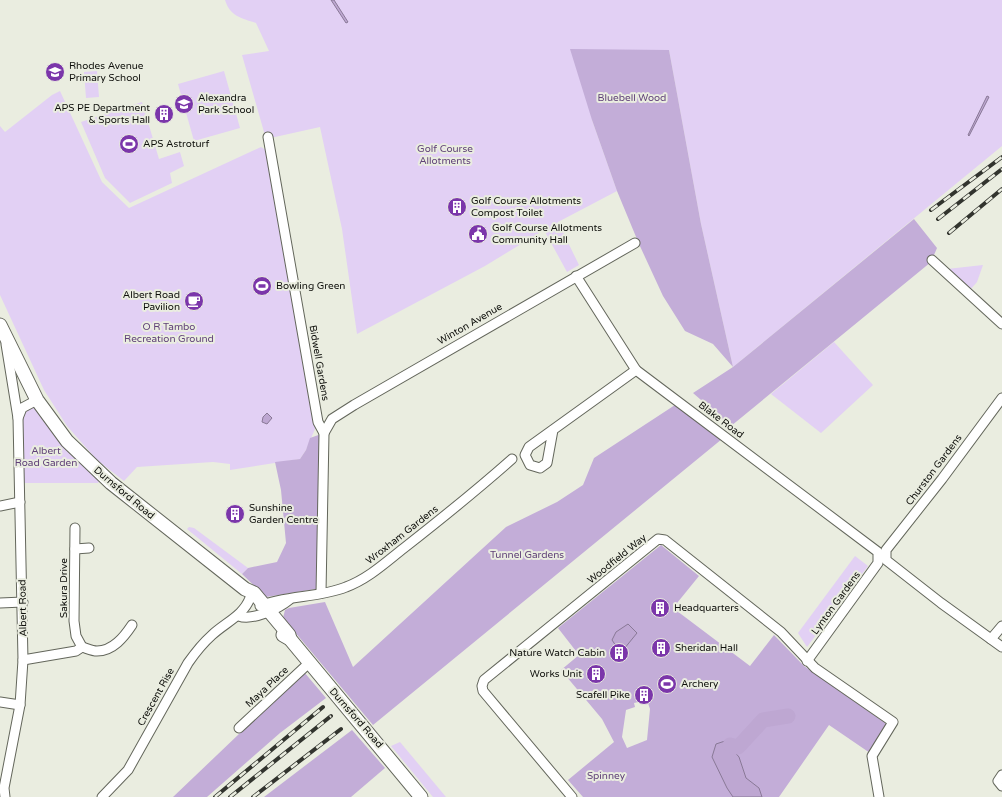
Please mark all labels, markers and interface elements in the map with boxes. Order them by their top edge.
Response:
place label: Rhodes Avenue Primary School [69,60,144,84]
school or university icon: Rhodes Avenue Primary School [44,61,66,83]
place label: Alexandra Park School [198,92,254,116]
park label: Bluebell Wood [598,92,666,104]
school or university icon: Alexandra Park School [173,93,195,115]
place label: APS PE Department & Sports Hall [54,102,150,126]
building icon: APS PE Department & Sports Hall [153,103,175,125]
sports icon: APS Astroturf [118,133,140,155]
place label: APS Astroturf [143,138,209,150]
park label: Golf Course Allotments [417,143,473,167]
place label: Golf Course Allotments Compost Toilet [471,195,581,219]
building icon: Golf Course Allotments Compost Toilet [446,196,468,218]
place label: Golf Course Allotments Community Hall [492,222,602,246]
public building icon: Golf Course Allotments Community Hall [467,223,489,245]
sports icon: Bowling Green [251,275,273,297]
place label: Bowling Green [276,280,345,292]
place label: Albert Road Pavilion [123,289,180,313]
cafe icon: Albert Road Pavilion [183,290,205,312]
street label: Winton Avenue [435,300,505,347]
park label: O R Tambo Recreation Ground [124,321,214,345]
street label: Bidwell Gardens [306,324,332,402]
street label: Blake Road [696,399,746,441]
street label: Churston Gardens [903,432,965,508]
park label: Albert Road Garden [15,445,77,469]
street label: Durnsford Road [91,464,157,522]
place label: Sunshine Garden Centre [249,502,318,526]
building icon: Sunshine Garden Centre [224,503,246,525]
street label: Wroxham Gardens [363,503,441,567]
street label: Woodfield Way [585,531,649,586]
park label: Tunnel Gardens [490,549,564,561]
street label: Sakura Drive [58,558,70,618]
street label: Lynton Gardens [809,569,863,637]
street label: Albert Road [17,579,29,637]
building icon: Headquarters [649,597,671,619]
place label: Headquarters [674,602,739,614]
building icon: Sheridan Hall [650,637,672,659]
building icon: Nature Watch Cabin [608,642,630,664]
place label: Sheridan Hall [675,642,738,654]
place label: Nature Watch Cabin [509,647,605,659]
building icon: Works Unit [585,663,607,685]
street label: Maya Place [243,664,291,710]
street label: Crescent Rise [135,666,177,728]
place label: Works Unit [530,668,582,680]
sports icon: Archery [656,673,678,695]
place label: Archery [681,678,719,690]
building icon: Scafell Pike [633,684,655,706]
street label: Durnsford Road [327,686,385,750]
place label: Scafell Pike [576,689,630,701]
park label: Spinney [587,770,626,782]

